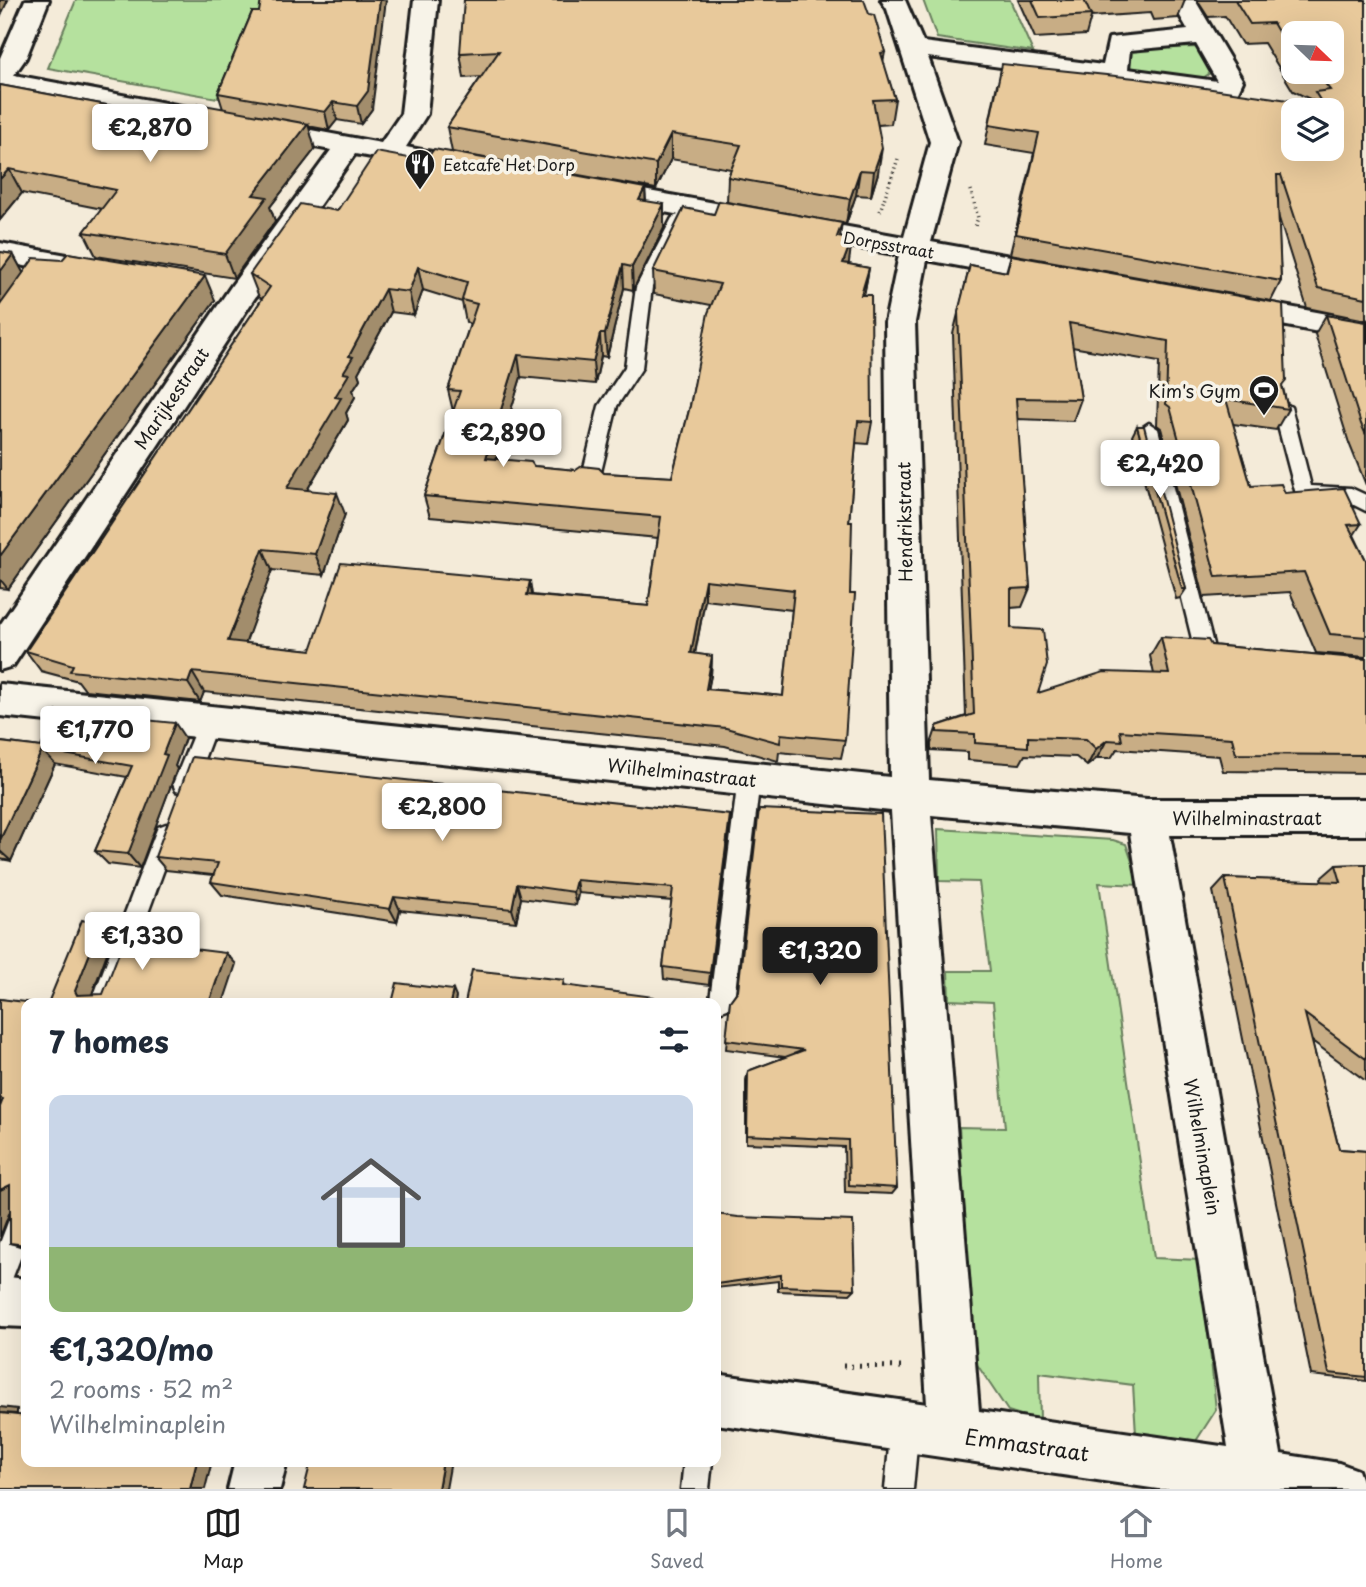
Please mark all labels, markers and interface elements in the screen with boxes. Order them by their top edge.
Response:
north arrow [1281,21,1344,84]
map controls [1281,21,1344,161]
button: layers [1281,98,1344,161]
pin: €2,870 [93,104,207,164]
text: €2,870 [108,109,192,144]
restaurant icon: Eetcafe Het Dorp [403,147,437,191]
place label: Eetcafe Het Dorp [443,152,575,176]
street label: Dorpsstraat [842,224,937,264]
street label: Marijkestraat [127,342,215,454]
sports icon: Kim's Gym [1247,373,1281,417]
place label: Kim's Gym [1148,377,1241,404]
pin: €2,890 [446,410,560,469]
text: €2,890 [460,414,546,449]
pin: €2,420 [1103,440,1217,500]
text: €2,420 [1117,445,1203,480]
street label: Hendrikstraat [889,462,919,582]
pin: €1,770 [38,706,152,766]
text: €1,770 [56,711,134,746]
street label: Wilhelminastraat [606,751,758,793]
pin: €2,800 [385,784,499,843]
text: €2,800 [398,788,486,823]
street label: Wilhelminastraat [1172,804,1322,831]
pin: €1,330 [85,912,199,972]
text: €1,330 [101,917,183,952]
pin: €1,320 [763,928,877,987]
text: €1,320 [779,932,861,967]
text: 7 homes [49,1018,169,1063]
icon: filters [655,1021,693,1059]
street label: Wilhelminaplein [1178,1076,1228,1218]
icon: home [308,1140,434,1266]
text: €1,320/mo [49,1326,213,1371]
text: 2 rooms · 52 m² [49,1371,233,1406]
text: Wilhelminaplein [49,1406,226,1441]
street label: Emmastraat [963,1419,1091,1469]
tab: Map [203,1504,244,1574]
tab: Saved [650,1504,704,1574]
tab: Home [1110,1504,1163,1574]

